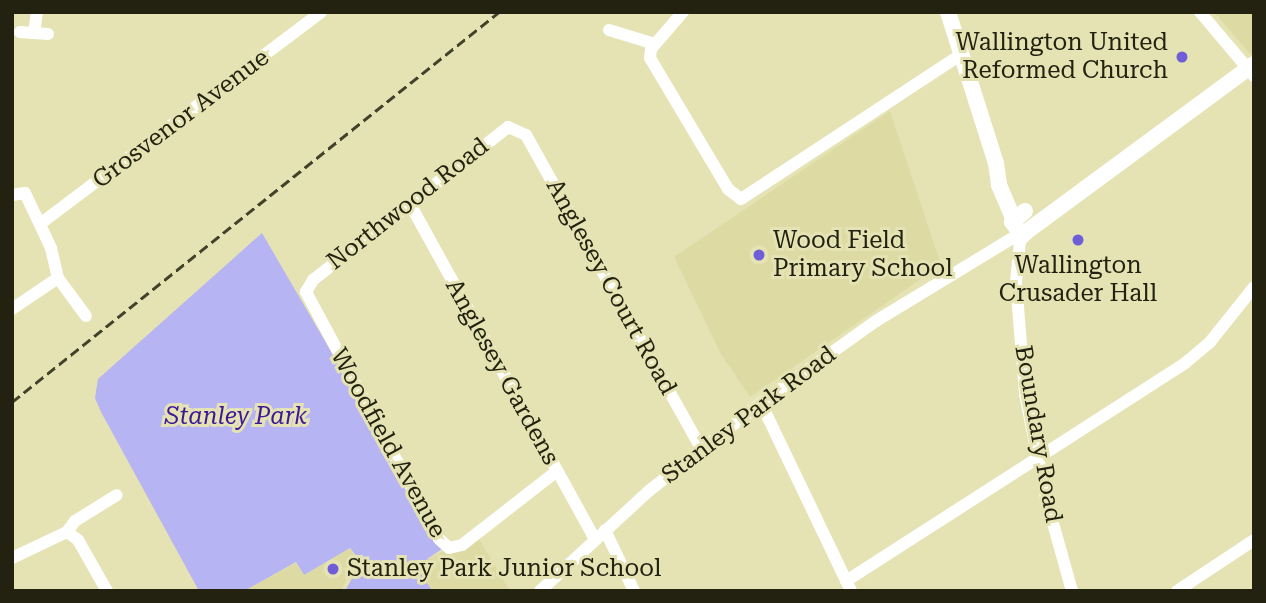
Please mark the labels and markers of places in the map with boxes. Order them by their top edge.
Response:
place label: Wallington United Reformed Church [955,29,1168,85]
marker: Wallington United Reformed Church [1174,49,1190,65]
place label: Wood Field Primary School [773,227,953,283]
marker: Wallington Crusader Hall [1070,232,1086,248]
marker: Wood Field Primary School [751,247,767,263]
place label: Wallington Crusader Hall [999,252,1157,308]
place label: Stanley Park Junior School [347,555,661,583]
marker: Stanley Park Junior School [325,561,341,577]

